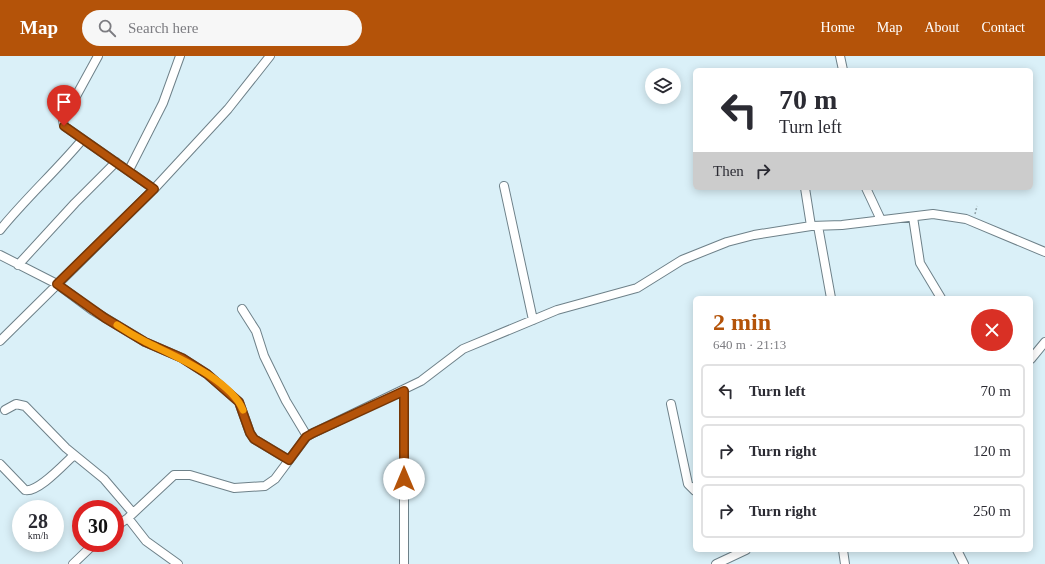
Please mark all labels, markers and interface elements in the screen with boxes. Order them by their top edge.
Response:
search box [82,10,362,46]
text: Map [20,17,58,38]
icon: search [96,17,118,39]
text: Search here [128,20,198,36]
text: Home [821,20,855,35]
text: Map [877,20,902,35]
text: About [924,20,959,35]
text: Contact [981,20,1025,35]
map controls [645,68,681,104]
button: layers [645,68,681,104]
icon: left [713,84,765,136]
text: 70 m [779,84,837,115]
pin [47,85,81,126]
icon: arrive [53,91,75,113]
text: Turn left [779,117,842,137]
icon: right [752,160,774,182]
text: Then [713,163,744,179]
text: 2 min [713,309,771,335]
button: close [971,309,1013,351]
text: 640 m · 21:13 [713,337,786,352]
icon: left [715,380,737,402]
text: Turn left [749,383,806,399]
text: 70 m [981,383,1011,399]
icon: right [715,440,737,462]
text: Turn right [749,443,816,459]
text: 120 m [973,443,1011,459]
position arrow [383,458,425,500]
speed limit sign: 30 [72,500,124,552]
icon: right [715,500,737,522]
text: Turn right [749,503,816,519]
text: 250 m [973,503,1011,519]
text: 28 [28,510,48,532]
text: km/h [28,530,48,541]

